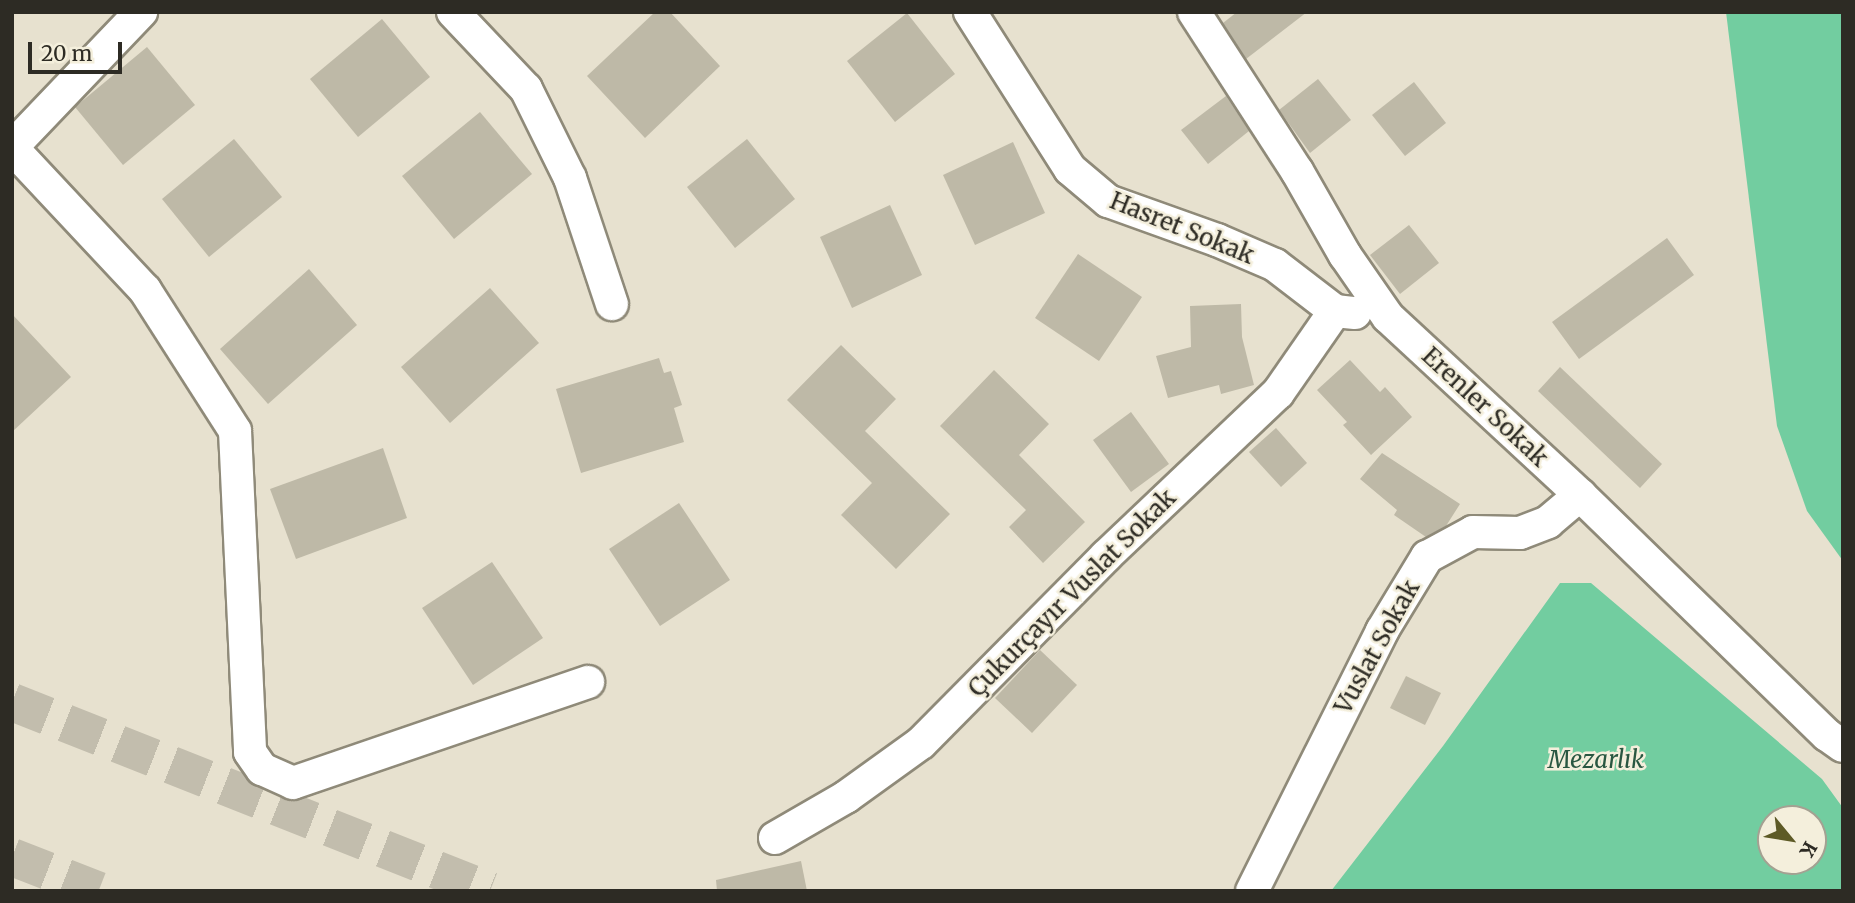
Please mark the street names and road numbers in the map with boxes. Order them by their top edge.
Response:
street label: Hasret Sokak [1106,186,1258,270]
street label: Erenler Sokak [1416,341,1554,473]
street label: Çukurçayır Vuslat Sokak [962,483,1182,703]
street label: Vuslat Sokak [1328,575,1426,719]

